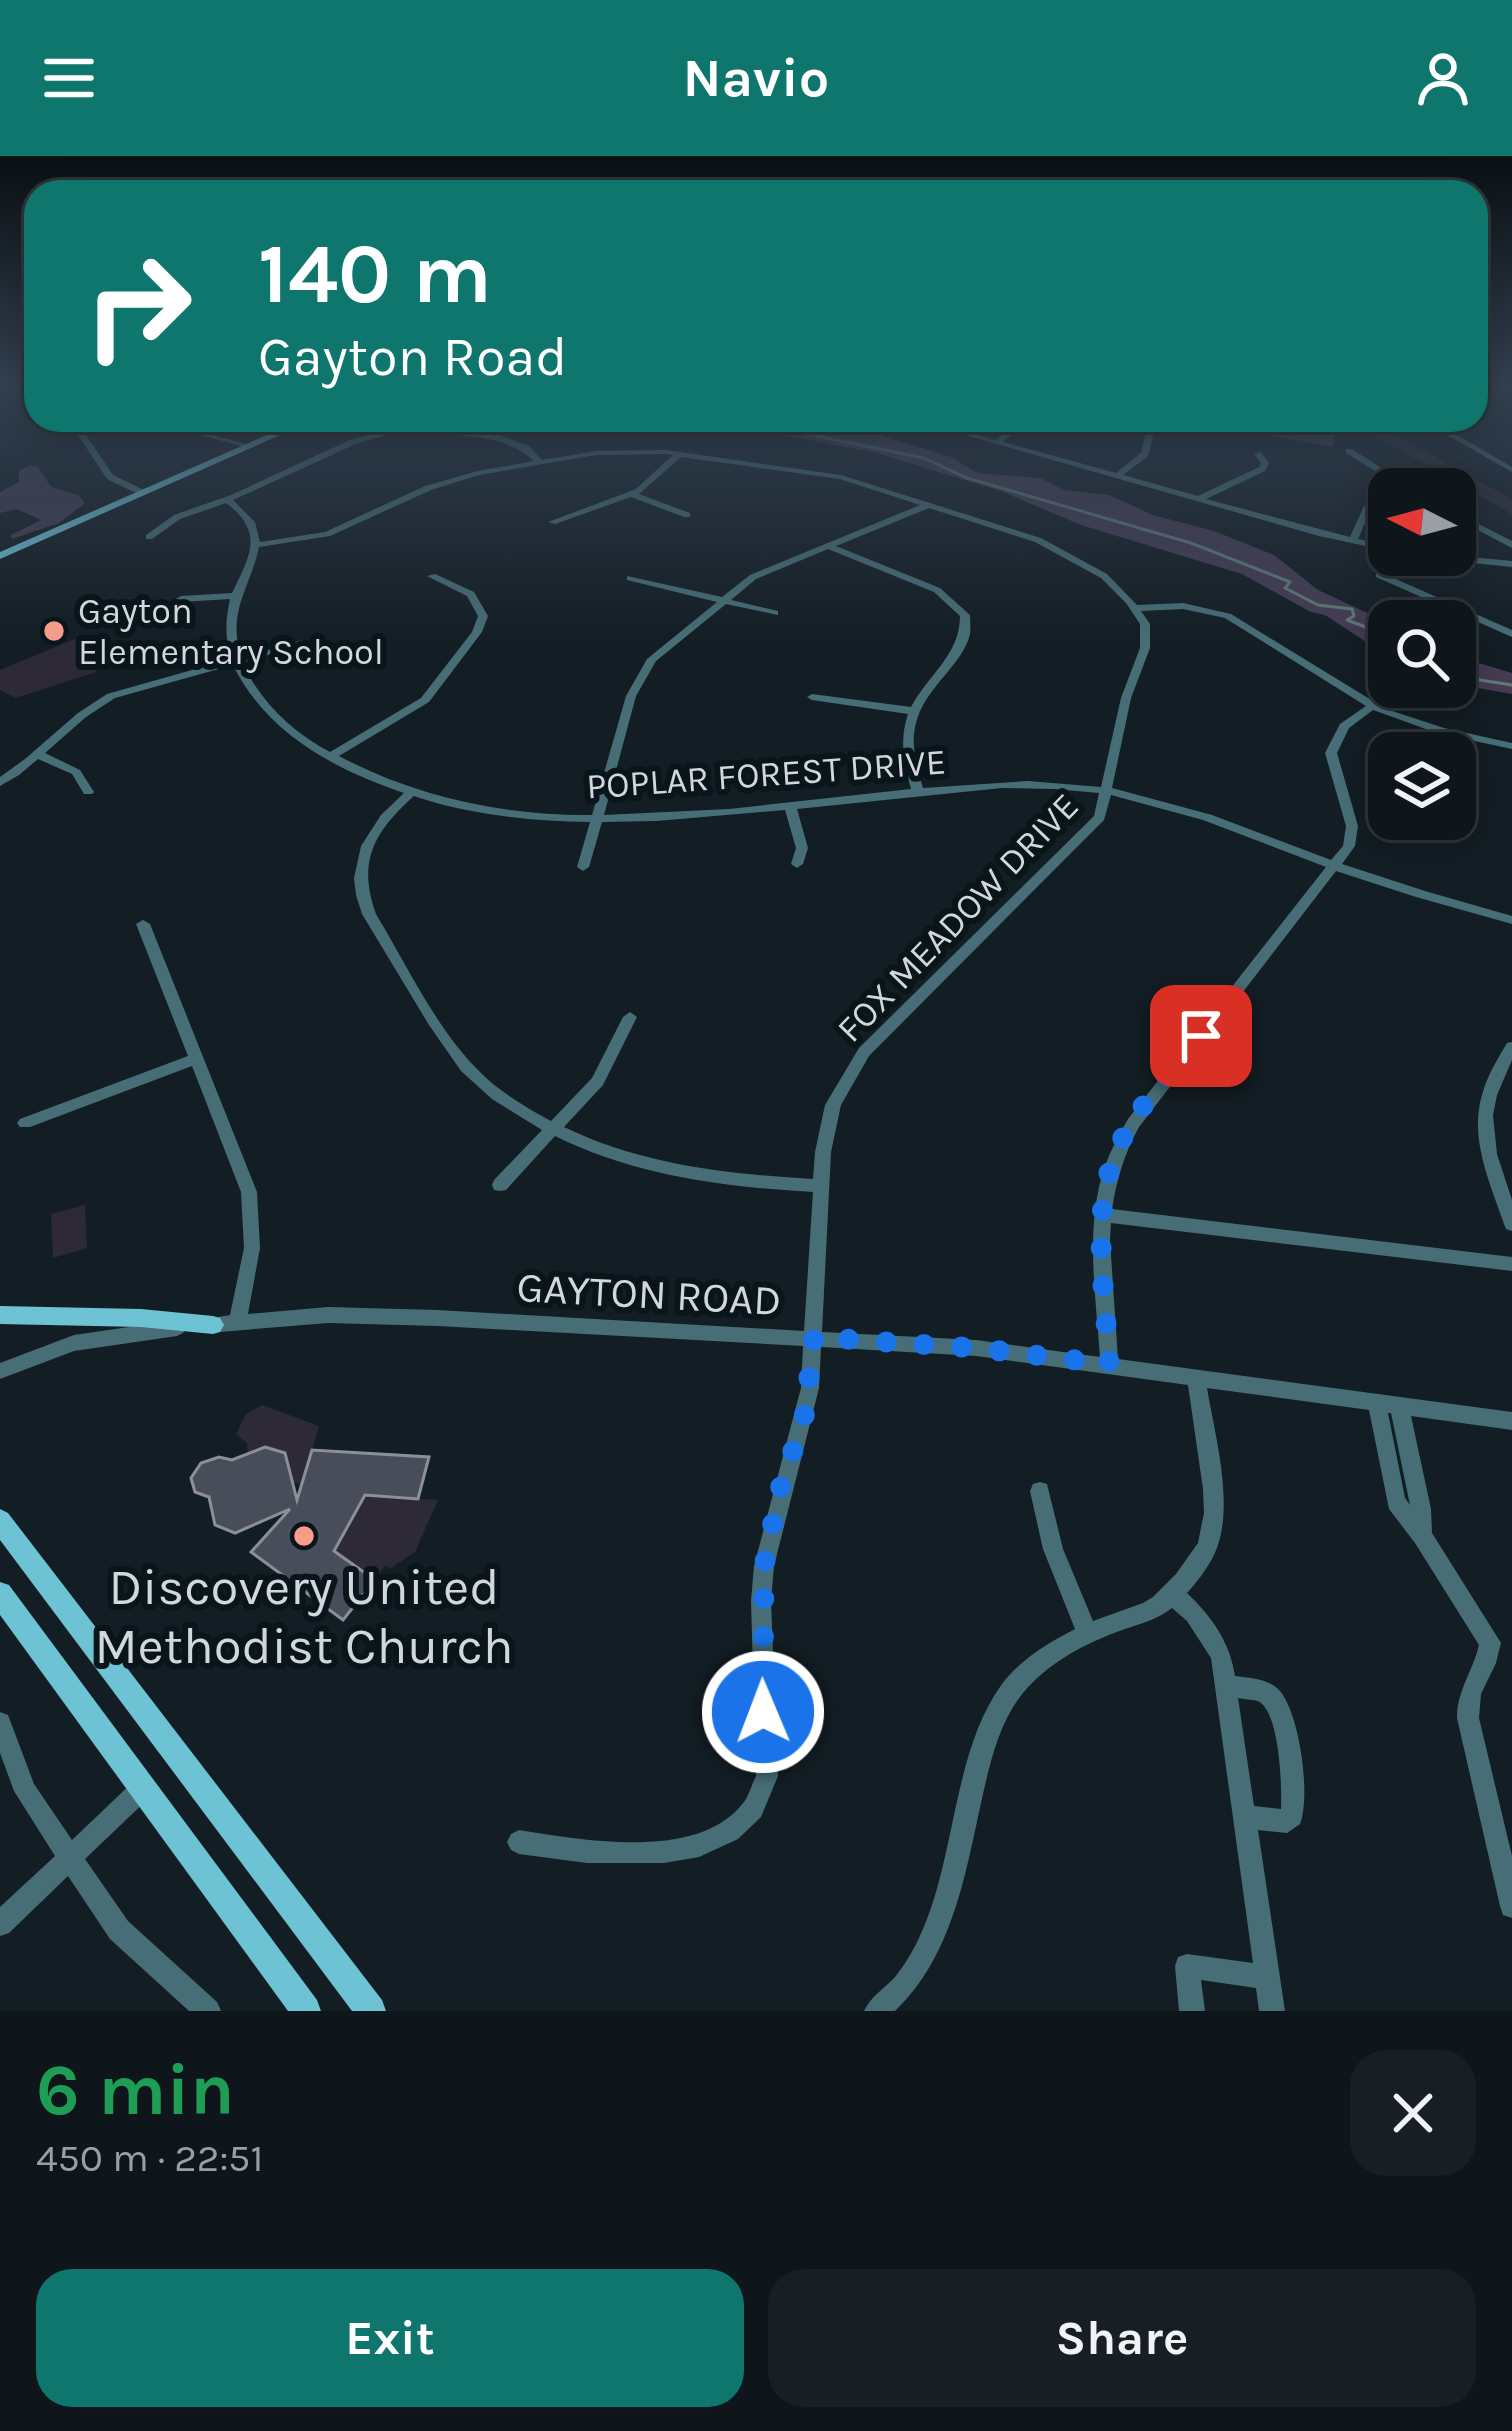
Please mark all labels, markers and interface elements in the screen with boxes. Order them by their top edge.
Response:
icon: menu [36,45,102,111]
icon: person [1410,45,1476,111]
text: Navio [683,46,829,110]
text: 140 m [258,225,492,323]
icon: right [60,228,216,384]
text: Gayton Road [258,325,567,389]
north arrow [1368,468,1476,576]
map controls [1368,468,1476,840]
place label: Gayton Elementary School [78,590,384,673]
button: search [1368,600,1476,708]
marker: Gayton Elementary School [41,618,67,644]
button: layers [1368,732,1476,840]
street label: POPLAR FOREST DRIVE [585,740,947,808]
street label: FOX MEADOW DRIVE [828,785,1087,1051]
pin [1150,985,1252,1087]
icon: arrive [1168,1003,1234,1069]
street label: GAYTON ROAD [515,1262,782,1326]
marker: Discovery United Methodist Church [291,1523,317,1549]
place label: Discovery United Methodist Church [94,1557,514,1676]
position arrow [700,1649,826,1775]
text: 6 min [36,2048,235,2132]
button: close [1350,2050,1476,2176]
text: 450 m · 22:51 [36,2135,263,2181]
button: Exit [36,2269,744,2407]
button: Share [768,2269,1476,2407]

